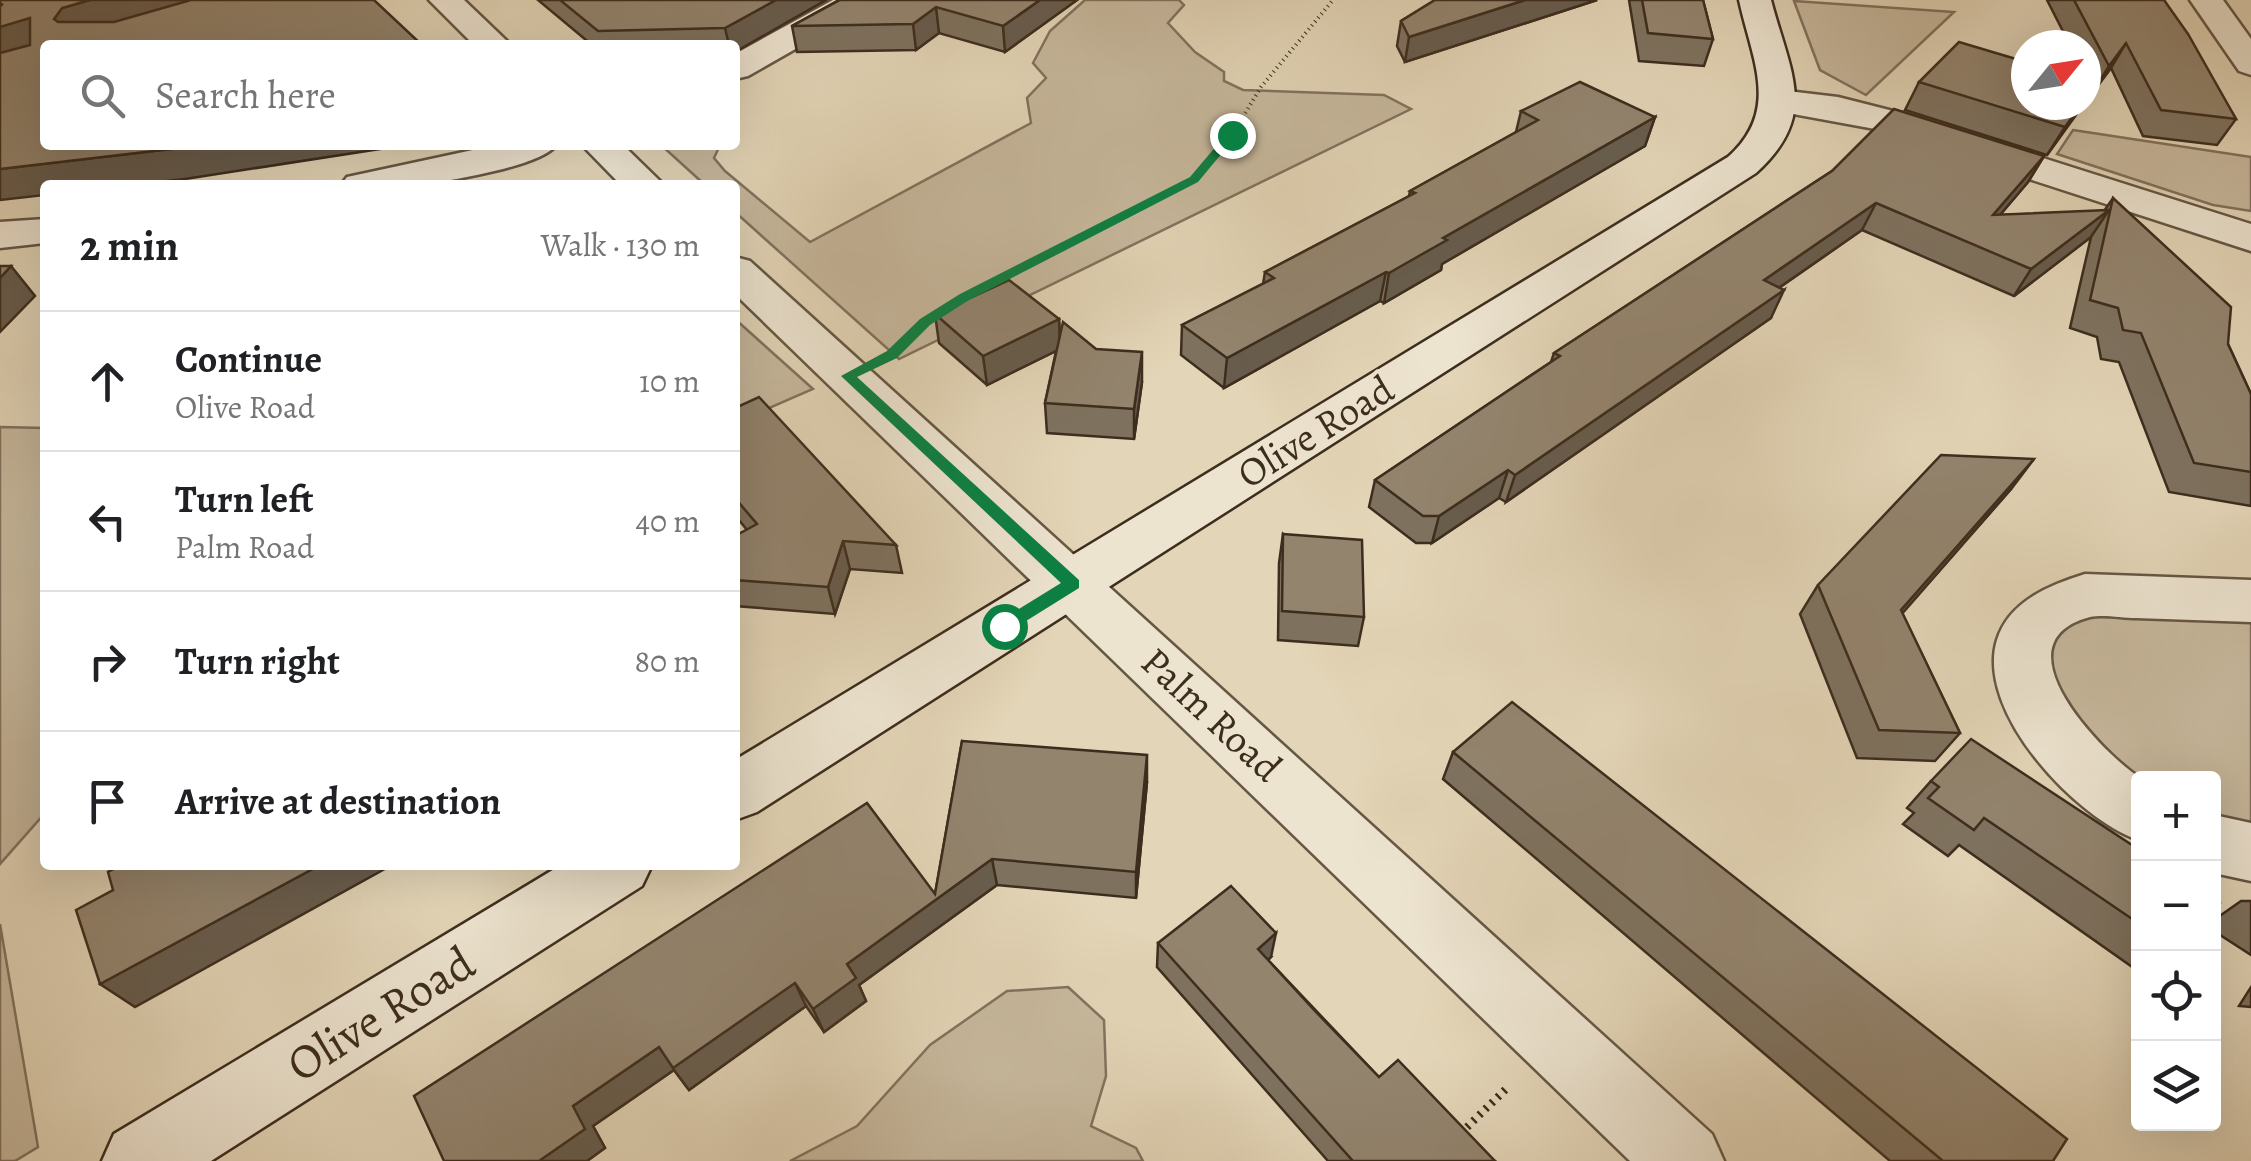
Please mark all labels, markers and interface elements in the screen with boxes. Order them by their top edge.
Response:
north arrow [2011,30,2101,120]
search box [40,40,740,150]
icon: search [75,68,130,123]
text: Search here [155,69,336,121]
route end [1210,113,1256,159]
text: 2 min [80,217,179,274]
text: Walk · 130 m [541,223,700,267]
text: Continue [175,333,322,385]
icon: ahead [80,354,135,409]
text: 10 m [639,359,700,403]
street label: Olive Road [1226,361,1404,501]
text: Olive Road [175,385,315,429]
text: Turn left [175,473,314,525]
icon: left [80,494,135,549]
text: 40 m [635,499,700,543]
text: Palm Road [175,525,314,569]
route start [982,604,1028,650]
icon: right [80,634,135,689]
text: Turn right [175,635,340,687]
street label: Palm Road [1129,635,1294,794]
text: 80 m [634,639,700,683]
map controls [2131,771,2221,1131]
button: + [2131,771,2221,861]
icon: arrive [80,774,135,829]
text: Arrive at destination [175,775,501,827]
button: − [2131,861,2221,951]
street label: Olive Road [274,930,487,1097]
button: locate [2131,951,2221,1041]
button: layers [2131,1041,2221,1131]

